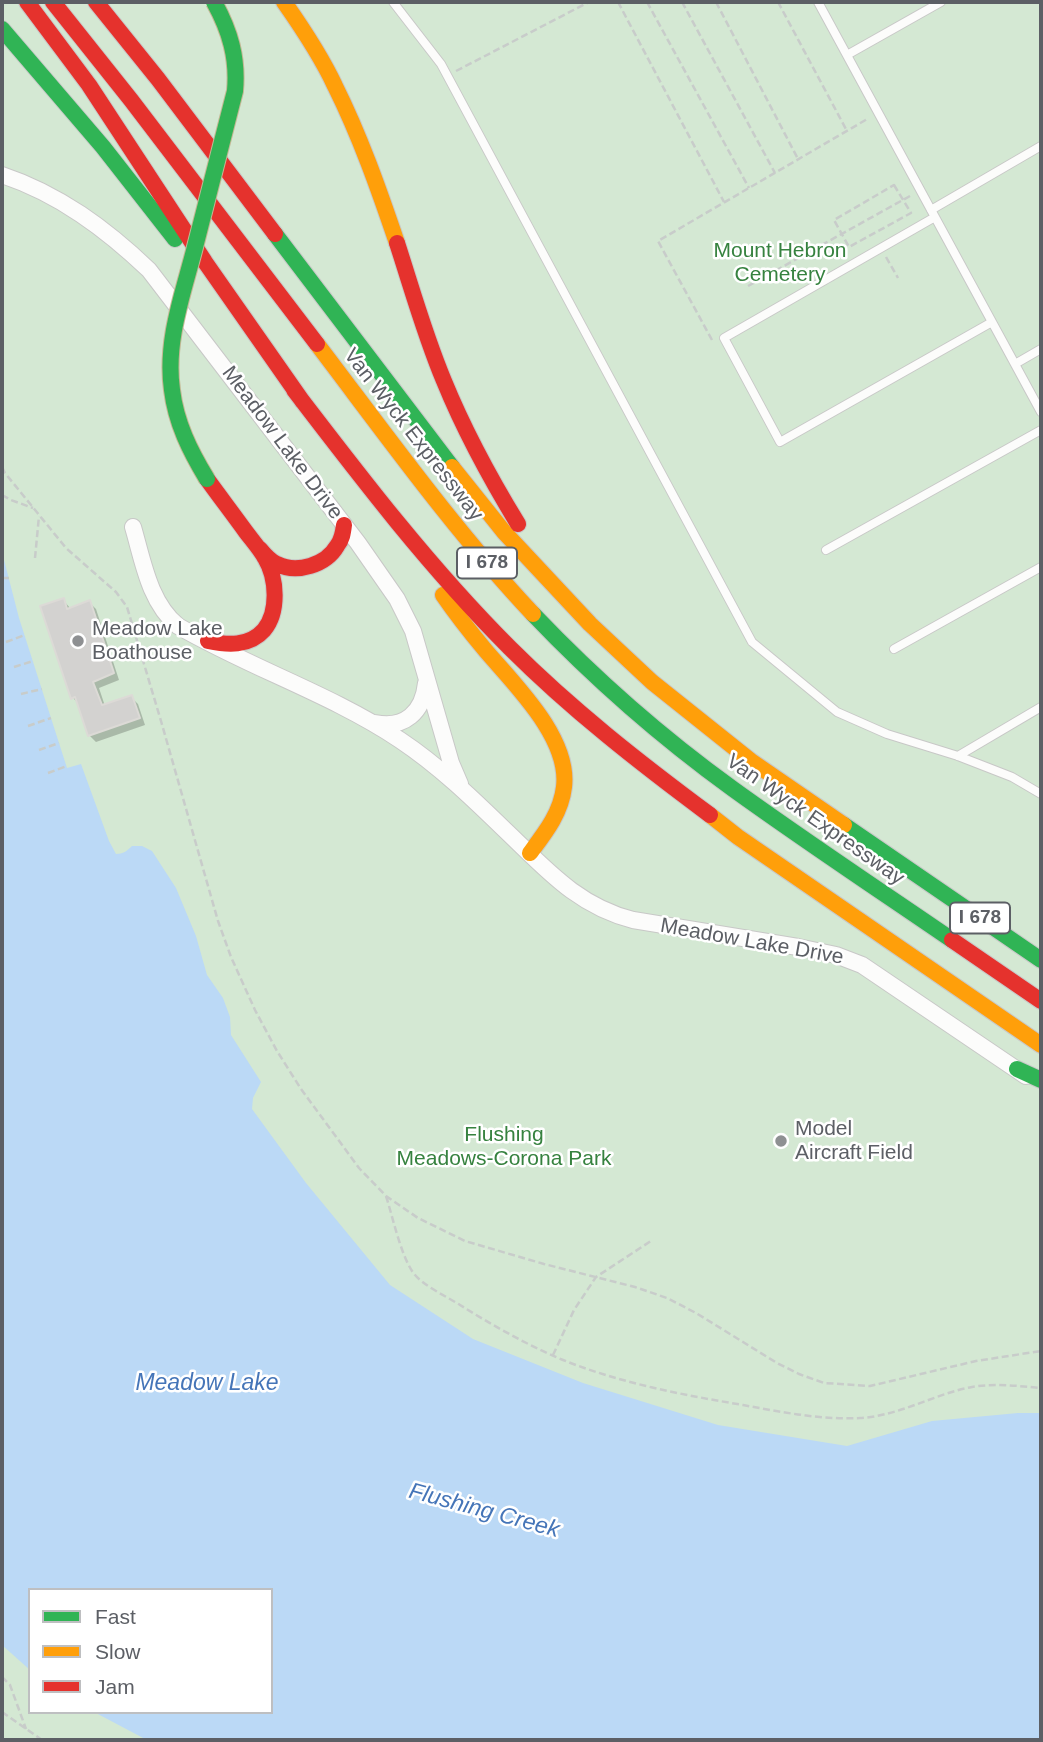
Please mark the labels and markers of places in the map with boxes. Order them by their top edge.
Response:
place label: Meadow Lake Boathouse [92,616,223,666]
marker: Meadow Lake Boathouse [70,633,86,649]
place label: Model Aircraft Field [795,1116,913,1166]
marker: Model Aircraft Field [773,1133,789,1149]

